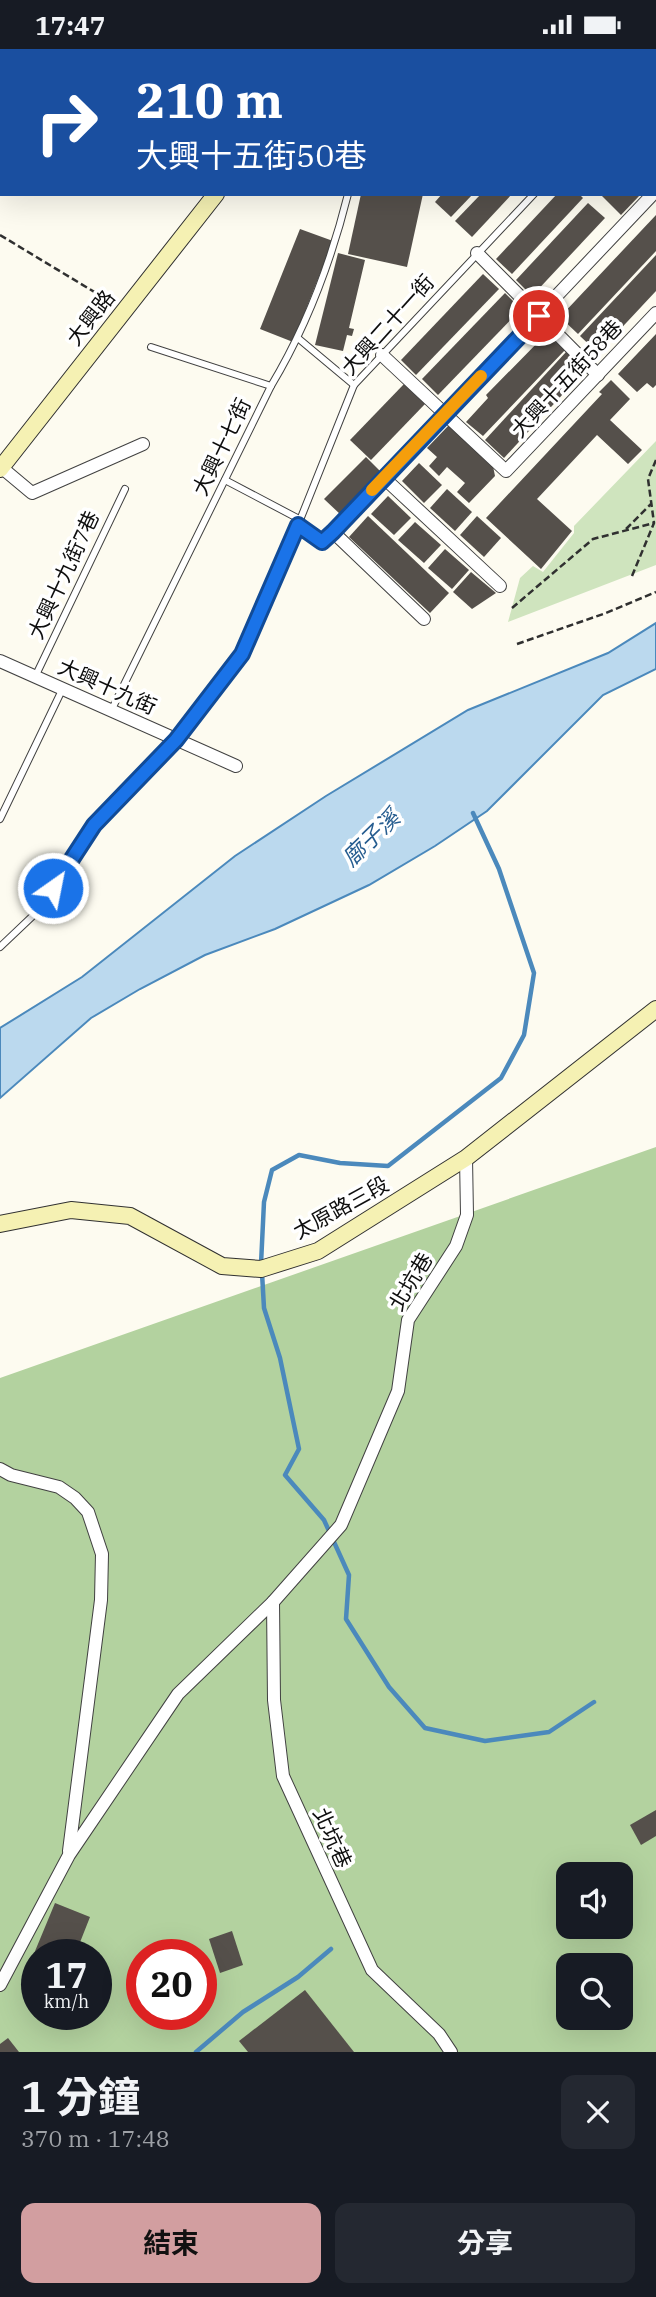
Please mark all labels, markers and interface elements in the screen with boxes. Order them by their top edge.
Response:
text: 17:47 [35,8,105,42]
text: 210 m [136,68,283,131]
icon: right [21,77,112,168]
text: 大興十五街50巷 [136,134,366,176]
street label: 大興二十一街 [335,268,440,381]
street label: 大興路 [60,284,121,351]
pin [509,286,569,346]
icon: arrive [520,297,558,335]
street label: 大興十五街58巷 [504,313,628,443]
street label: 大興十七街 [186,393,257,500]
street label: 大興十九街7巷 [21,506,105,643]
street label: 大興十九街 [54,652,161,720]
water label: 廍子溪 [335,800,408,872]
position arrow [16,851,90,925]
street label: 太原路三段 [288,1169,393,1245]
street label: 北坑巷 [382,1247,438,1316]
street label: 北坑巷 [307,1803,359,1872]
map controls [556,1862,633,2030]
button: sound [556,1862,633,1939]
speed limit sign: 20 [126,1939,217,2030]
text: 17 [45,1952,88,1998]
button: search [556,1953,633,2030]
text: km/h [44,1990,89,2013]
text: 1 分鐘 [21,2069,140,2124]
button: close [561,2075,635,2149]
text: 370 m · 17:48 [21,2123,170,2153]
button: 結束 [21,2203,321,2283]
button: 分享 [335,2203,635,2283]

